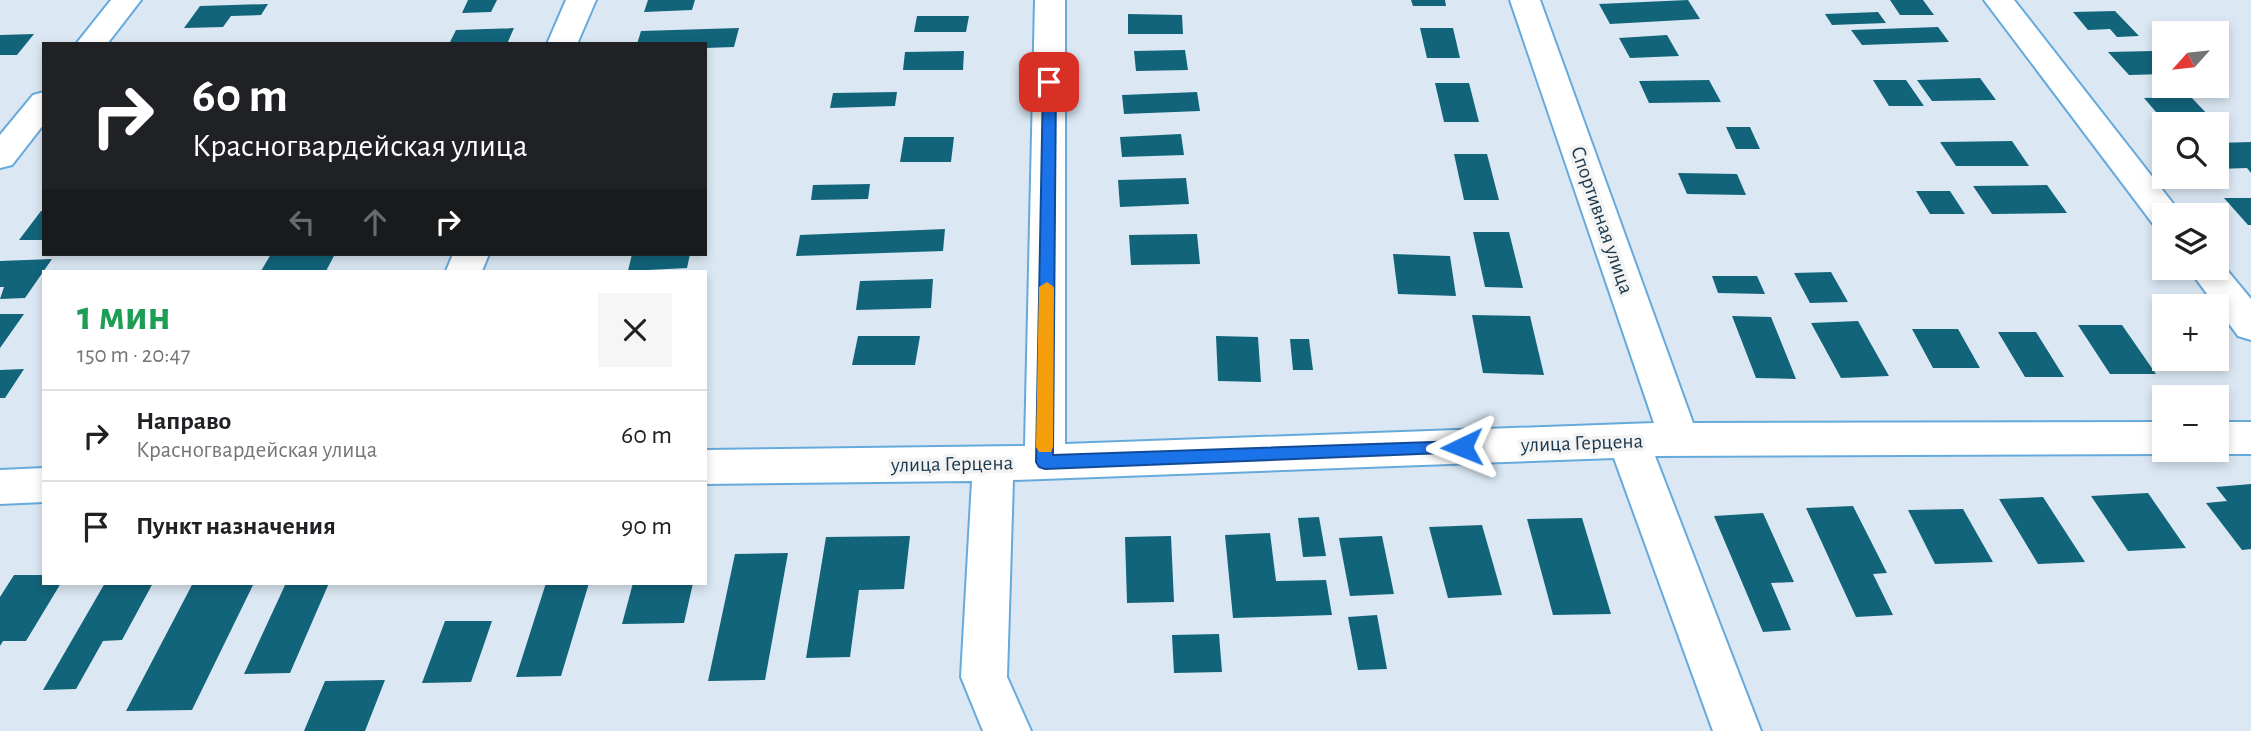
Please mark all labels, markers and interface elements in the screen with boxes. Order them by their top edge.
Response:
north arrow [2152,21,2230,98]
map controls [2152,21,2229,462]
pin [1019,52,1079,112]
icon: arrive [1030,63,1068,101]
icon: right [77,70,168,161]
text: 60 m [192,72,288,121]
button: search [2152,112,2229,189]
text: Красногвардейская улица [192,130,528,162]
street label: Спортивная улица [1567,143,1637,297]
icon: left [283,203,321,241]
icon: ahead [356,203,394,241]
icon: right [429,203,467,241]
button: layers [2152,203,2229,280]
button: close [598,293,672,367]
button: + [2152,294,2229,371]
text: 1 мин [77,295,171,337]
text: 150 m · 20:47 [77,344,190,367]
button: − [2152,385,2229,462]
text: Направо [136,408,231,434]
position arrow [1425,410,1499,484]
icon: right [77,417,115,455]
text: 60 m [621,422,672,448]
street label: улица Герцена [1519,430,1644,456]
text: Красногвардейская улица [136,439,377,462]
street label: улица Герцена [890,452,1014,476]
icon: arrive [77,508,115,546]
text: Пункт назначения [136,513,336,539]
text: 90 m [621,513,672,539]

